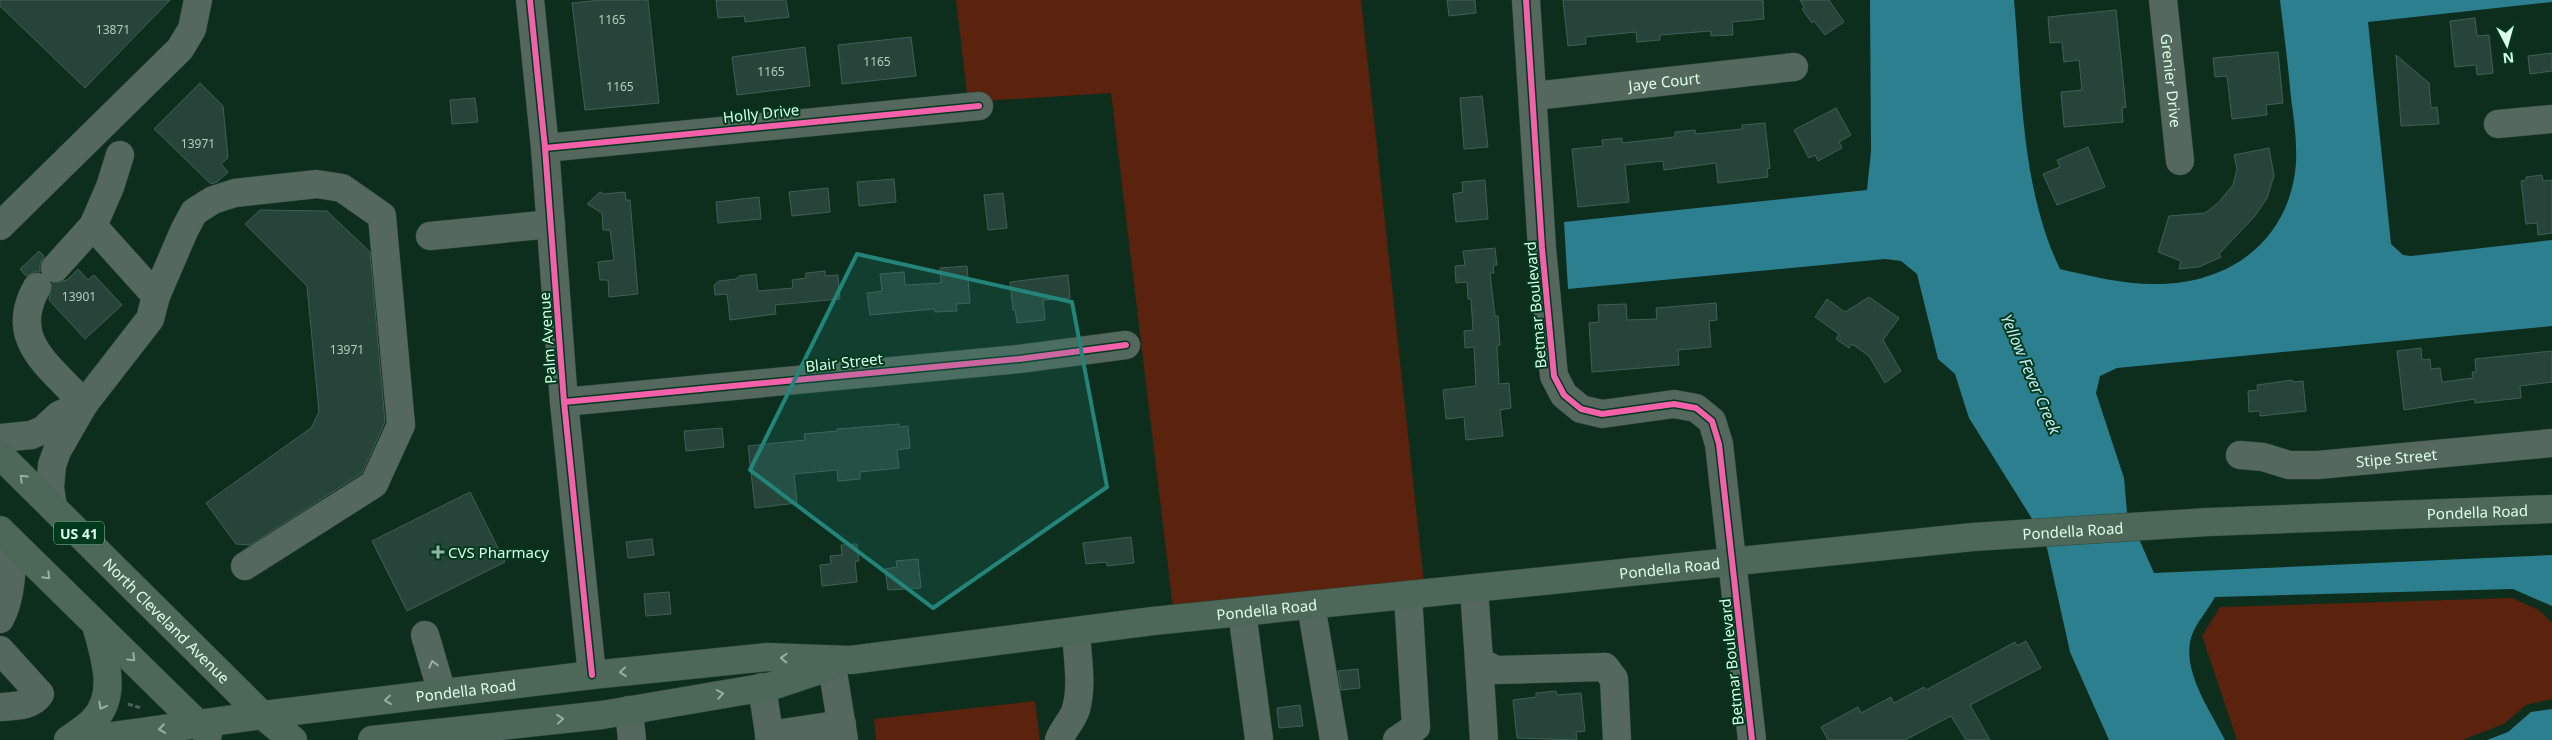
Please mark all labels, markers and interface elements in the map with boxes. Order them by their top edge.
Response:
house number: 1165 [598,11,626,28]
north arrow [2482,20,2532,70]
house number: 13871 [96,21,130,38]
street label: Grenier Drive [2157,33,2186,128]
text: N [2502,48,2515,68]
house number: 1165 [863,53,891,70]
house number: 1165 [757,63,785,80]
street label: Jaye Court [1625,67,1702,96]
house number: 1165 [606,78,634,95]
street label: Holly Drive [722,99,800,127]
house number: 13971 [181,135,215,152]
street label: Betmar Boulevard [1519,241,1551,369]
house number: 13901 [62,288,96,305]
street label: Palm Avenue [534,291,560,385]
water label: Yellow Fever Creek [1996,311,2067,438]
house number: 13971 [330,341,364,358]
street label: Blair Street [804,348,884,376]
street label: Stipe Street [2355,444,2438,471]
one-way arrow [20,475,29,484]
street label: Pondella Road [2426,500,2528,524]
street label: Pondella Road [2022,517,2124,544]
road number: US 41 [54,522,104,544]
place label: CVS Pharmacy [448,542,549,562]
marker: CVS Pharmacy [432,546,444,558]
street label: North Cleveland Avenue [99,553,234,688]
street label: Pondella Road [1618,553,1721,583]
one-way arrow [41,570,50,579]
street label: Pondella Road [1215,594,1318,624]
street label: Betmar Boulevard [1714,598,1748,726]
one-way arrow [126,652,135,661]
one-way arrow [780,652,788,663]
one-way arrow [428,660,439,669]
one-way arrow [618,666,626,677]
street label: Pondella Road [414,674,517,706]
one-way arrow [716,690,725,700]
one-way arrow [383,694,391,705]
one-way arrow [98,701,108,710]
one-way arrow [556,714,564,725]
one-way arrow [157,724,166,734]

